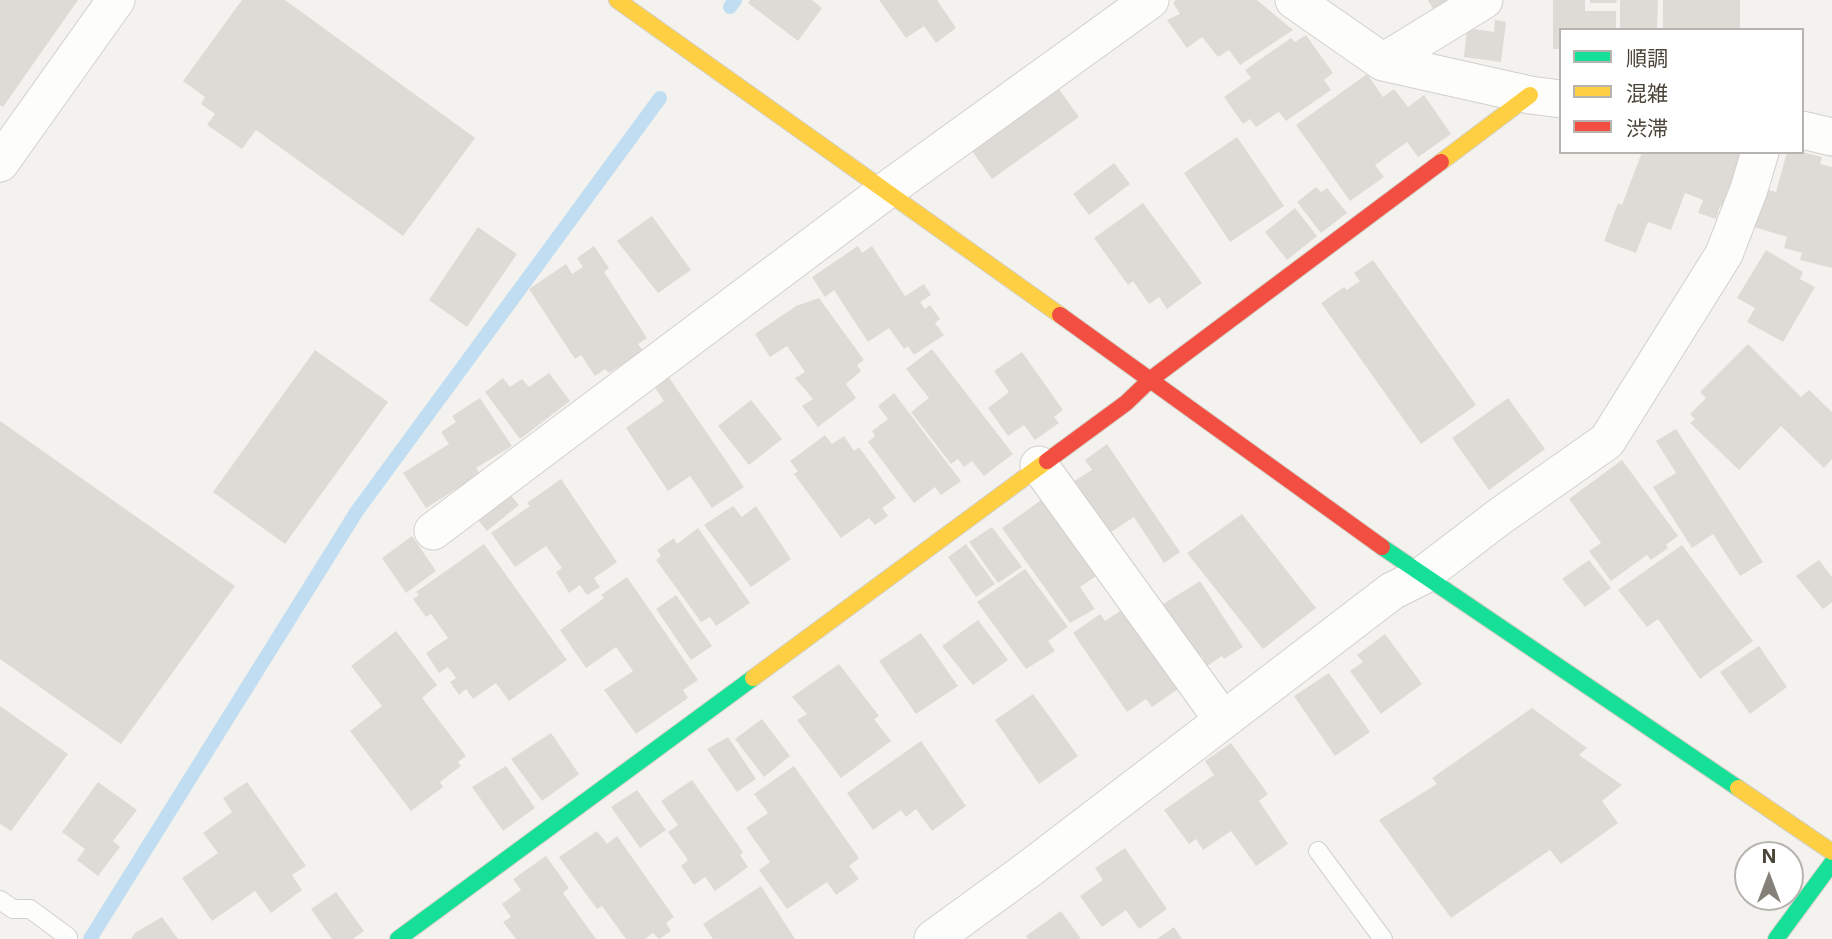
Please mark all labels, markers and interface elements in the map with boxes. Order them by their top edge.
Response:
legend [1559,28,1804,154]
text: 順調 [1626,46,1668,71]
text: 混雑 [1626,81,1668,106]
text: 渋滞 [1626,116,1668,141]
north arrow [1734,841,1804,911]
text: N [1762,845,1776,868]

